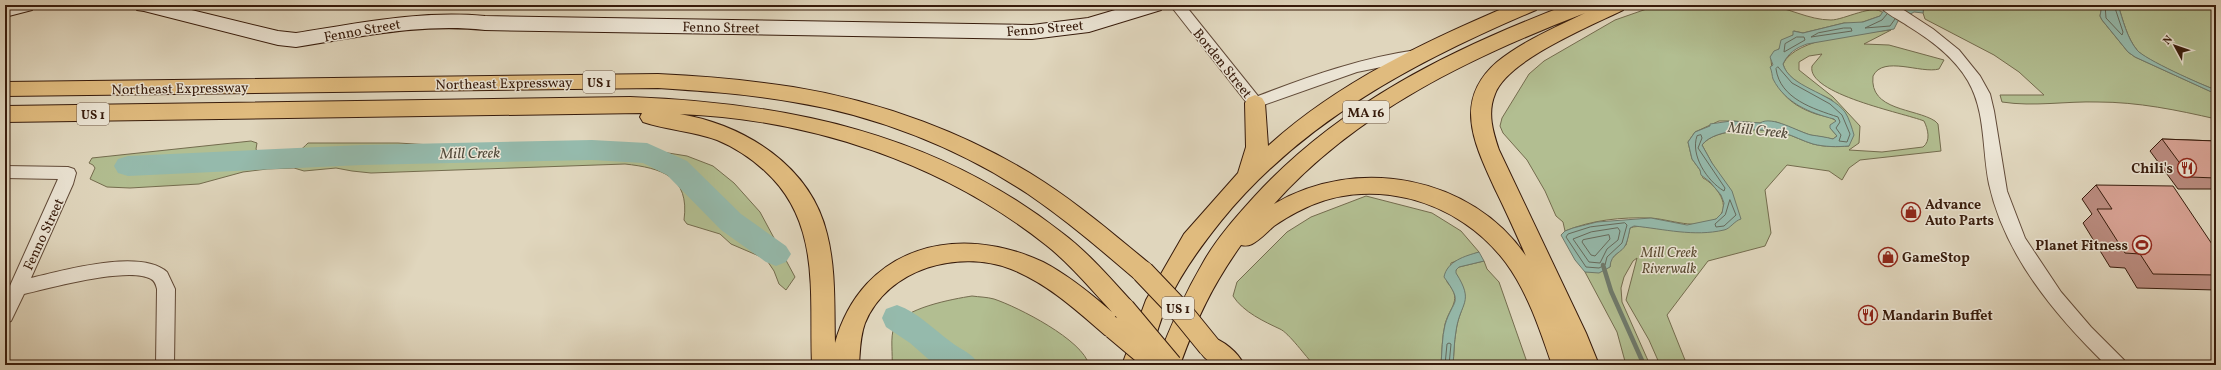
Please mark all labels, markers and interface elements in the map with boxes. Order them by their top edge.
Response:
street label: Fenno Street [322,15,402,48]
street label: Fenno Street [1006,17,1085,42]
street label: Fenno Street [682,18,760,39]
street label: Borden Street [1188,25,1256,103]
north arrow [2155,26,2195,66]
text: N [2160,33,2177,48]
road number: US 1 [583,71,615,93]
street label: Northeast Expressway [435,74,573,95]
street label: Northeast Expressway [111,79,249,100]
road number: MA 16 [1343,101,1389,123]
road number: US 1 [77,103,109,125]
water label: Mill Creek [1726,118,1789,145]
water label: Mill Creek [439,143,500,166]
restaurant icon: Chili's [2176,157,2198,179]
place label: Chili's [2131,160,2173,179]
street label: Fenno Street [19,195,69,274]
place label: Advance Auto Parts [1925,196,1994,231]
shop icon: Advance Auto Parts [1900,201,1922,223]
sports icon: Planet Fitness [2131,234,2153,256]
place label: Planet Fitness [2035,237,2128,256]
park label: Mill Creek Riverwalk [1640,244,1698,279]
shop icon: GameStop [1877,246,1899,268]
place label: GameStop [1902,249,1970,268]
road number: US 1 [1162,297,1194,319]
restaurant icon: Mandarin Buffet [1857,304,1879,326]
place label: Mandarin Buffet [1882,307,1993,326]

